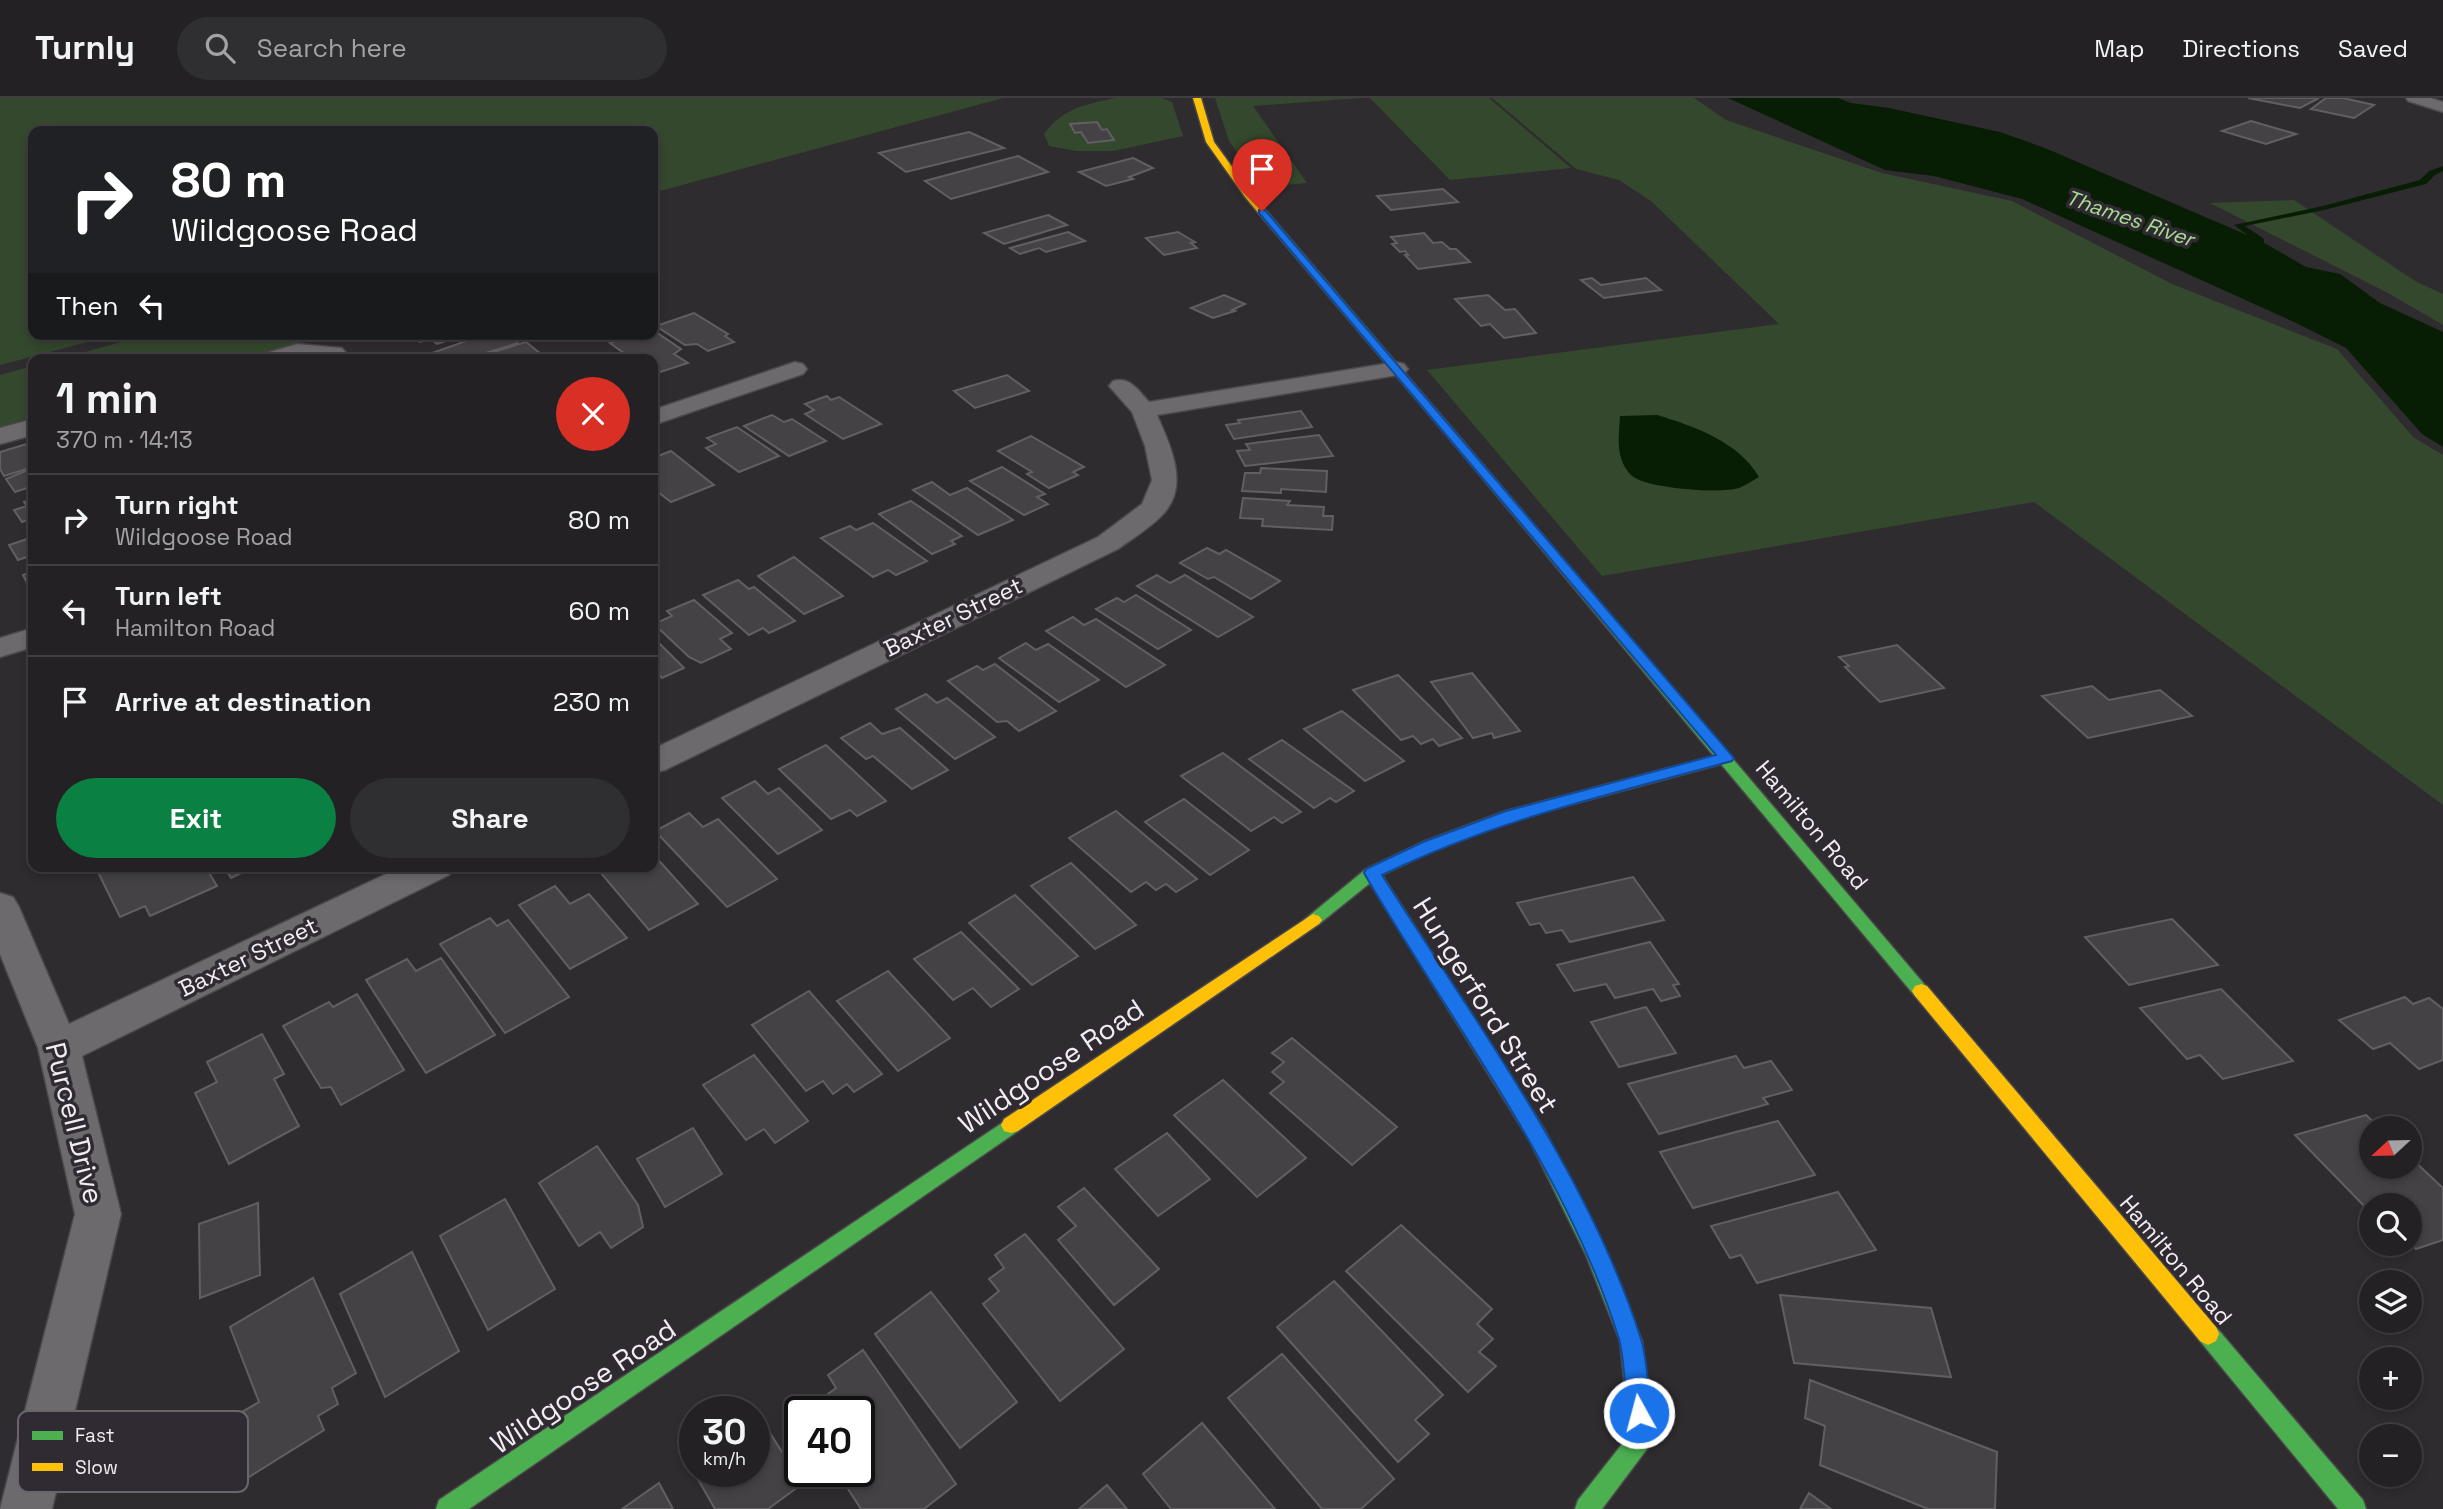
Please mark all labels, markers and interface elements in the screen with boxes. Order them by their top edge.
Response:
search box [177,17,667,80]
text: Turnly [35,27,135,69]
icon: search [201,29,239,67]
text: Search here [257,31,407,65]
text: Map [2094,33,2144,64]
text: Directions [2182,33,2300,64]
text: Saved [2338,33,2408,64]
pin [1232,139,1292,211]
text: 80 m [171,149,286,211]
icon: arrive [1243,150,1281,188]
icon: right [56,154,147,245]
water label: Thames River [2062,183,2200,253]
text: Wildgoose Road [171,210,418,250]
icon: left [133,287,171,325]
text: Then [56,289,119,323]
text: 1 min [56,372,159,425]
button: close [556,377,630,451]
text: 370 m · 14:13 [56,425,193,455]
text: Turn right [115,488,239,522]
icon: right [56,501,94,539]
text: 80 m [568,503,630,537]
text: Wildgoose Road [115,522,293,552]
street label: Baxter Street [879,570,1027,664]
text: Turn left [115,579,222,613]
icon: left [56,592,94,630]
text: 60 m [568,594,630,628]
text: Hamilton Road [115,613,275,643]
icon: arrive [56,683,94,721]
text: Arrive at destination [115,685,372,719]
text: 230 m [553,685,630,719]
street label: Hamilton Road [1749,754,1875,896]
button: Exit [56,778,336,858]
button: Share [350,778,630,858]
street label: Hungerford Street [1405,890,1567,1120]
street label: Baxter Street [174,910,322,1004]
street label: Wildgoose Road [951,991,1151,1141]
street label: Purcell Drive [38,1038,112,1208]
north arrow [2359,1116,2422,1180]
map controls [2359,1116,2422,1487]
street label: Hamilton Road [2113,1189,2239,1331]
button: search [2359,1193,2422,1256]
button: layers [2359,1270,2422,1333]
street label: Wildgoose Road [483,1311,683,1461]
button: + [2359,1347,2422,1410]
position arrow [1602,1376,1676,1450]
speed limit sign: 40 [784,1396,875,1487]
text: 30 [703,1410,746,1454]
legend [18,1411,248,1492]
text: Fast [75,1423,115,1448]
button: − [2359,1424,2422,1487]
text: km/h [703,1447,746,1470]
text: Slow [75,1455,118,1480]

